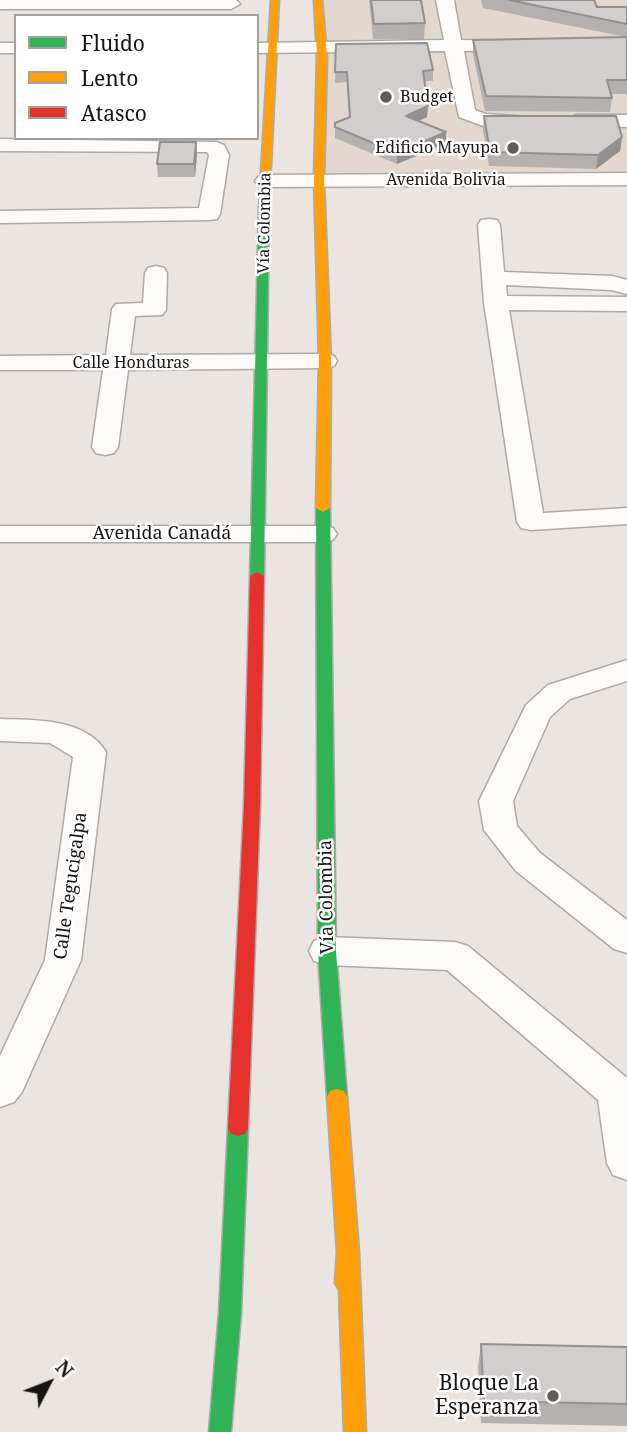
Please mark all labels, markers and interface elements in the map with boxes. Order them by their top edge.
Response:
legend [14,14,259,140]
text: Fluido [81,29,145,57]
text: Lento [81,64,138,92]
place label: Budget [400,87,453,107]
marker: Budget [378,89,394,105]
text: Atasco [81,99,147,127]
place label: Edificio Mayupa [375,138,499,158]
marker: Edificio Mayupa [505,140,521,156]
street label: Avenida Bolivia [386,170,506,190]
street label: Vía Colombia [255,172,275,274]
street label: Calle Honduras [72,353,190,373]
street label: Avenida Canadá [92,523,232,545]
street label: Calle Tegucigalpa [50,811,92,961]
street label: Vía Colombia [315,840,339,954]
north arrow [14,1348,84,1418]
text: N [50,1355,79,1383]
place label: Bloque La Esperanza [435,1371,539,1421]
marker: Bloque La Esperanza [545,1388,561,1404]

